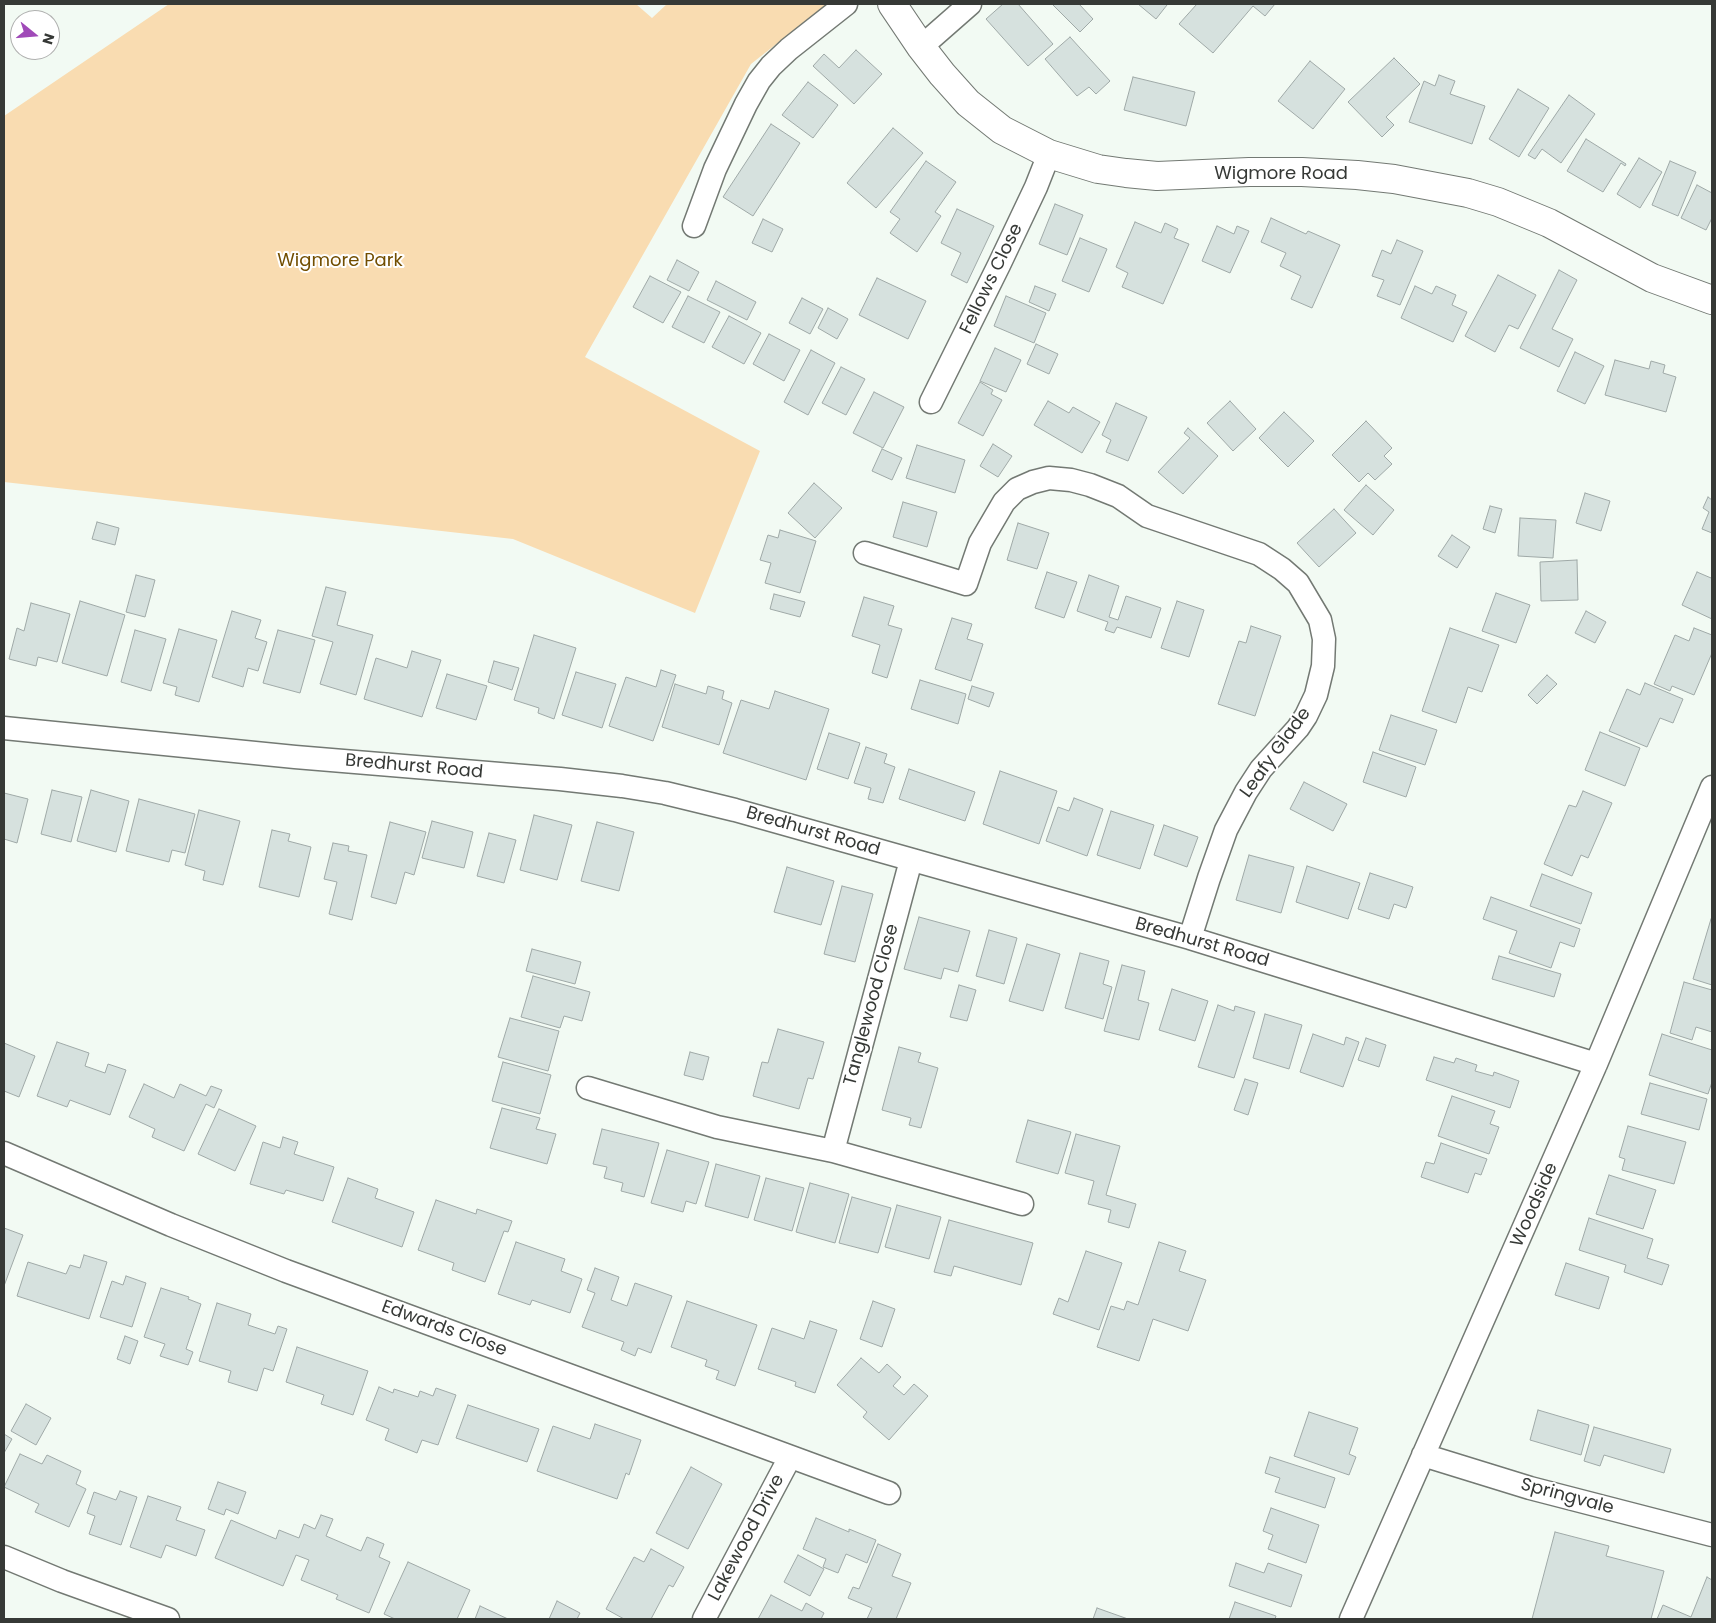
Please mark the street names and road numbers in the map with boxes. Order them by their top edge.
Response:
street label: Wigmore Road [1214,163,1348,185]
street label: Fellows Close [956,220,1028,338]
street label: Leafy Glade [1236,704,1316,802]
street label: Bredhurst Road [344,750,484,784]
street label: Bredhurst Road [744,803,882,861]
street label: Bredhurst Road [1133,914,1271,972]
street label: Tanglewood Close [840,922,904,1088]
street label: Woodside [1507,1160,1563,1250]
street label: Edwards Close [378,1296,510,1362]
street label: Lakewood Drive [705,1471,789,1605]
street label: Springvale [1518,1474,1616,1520]

